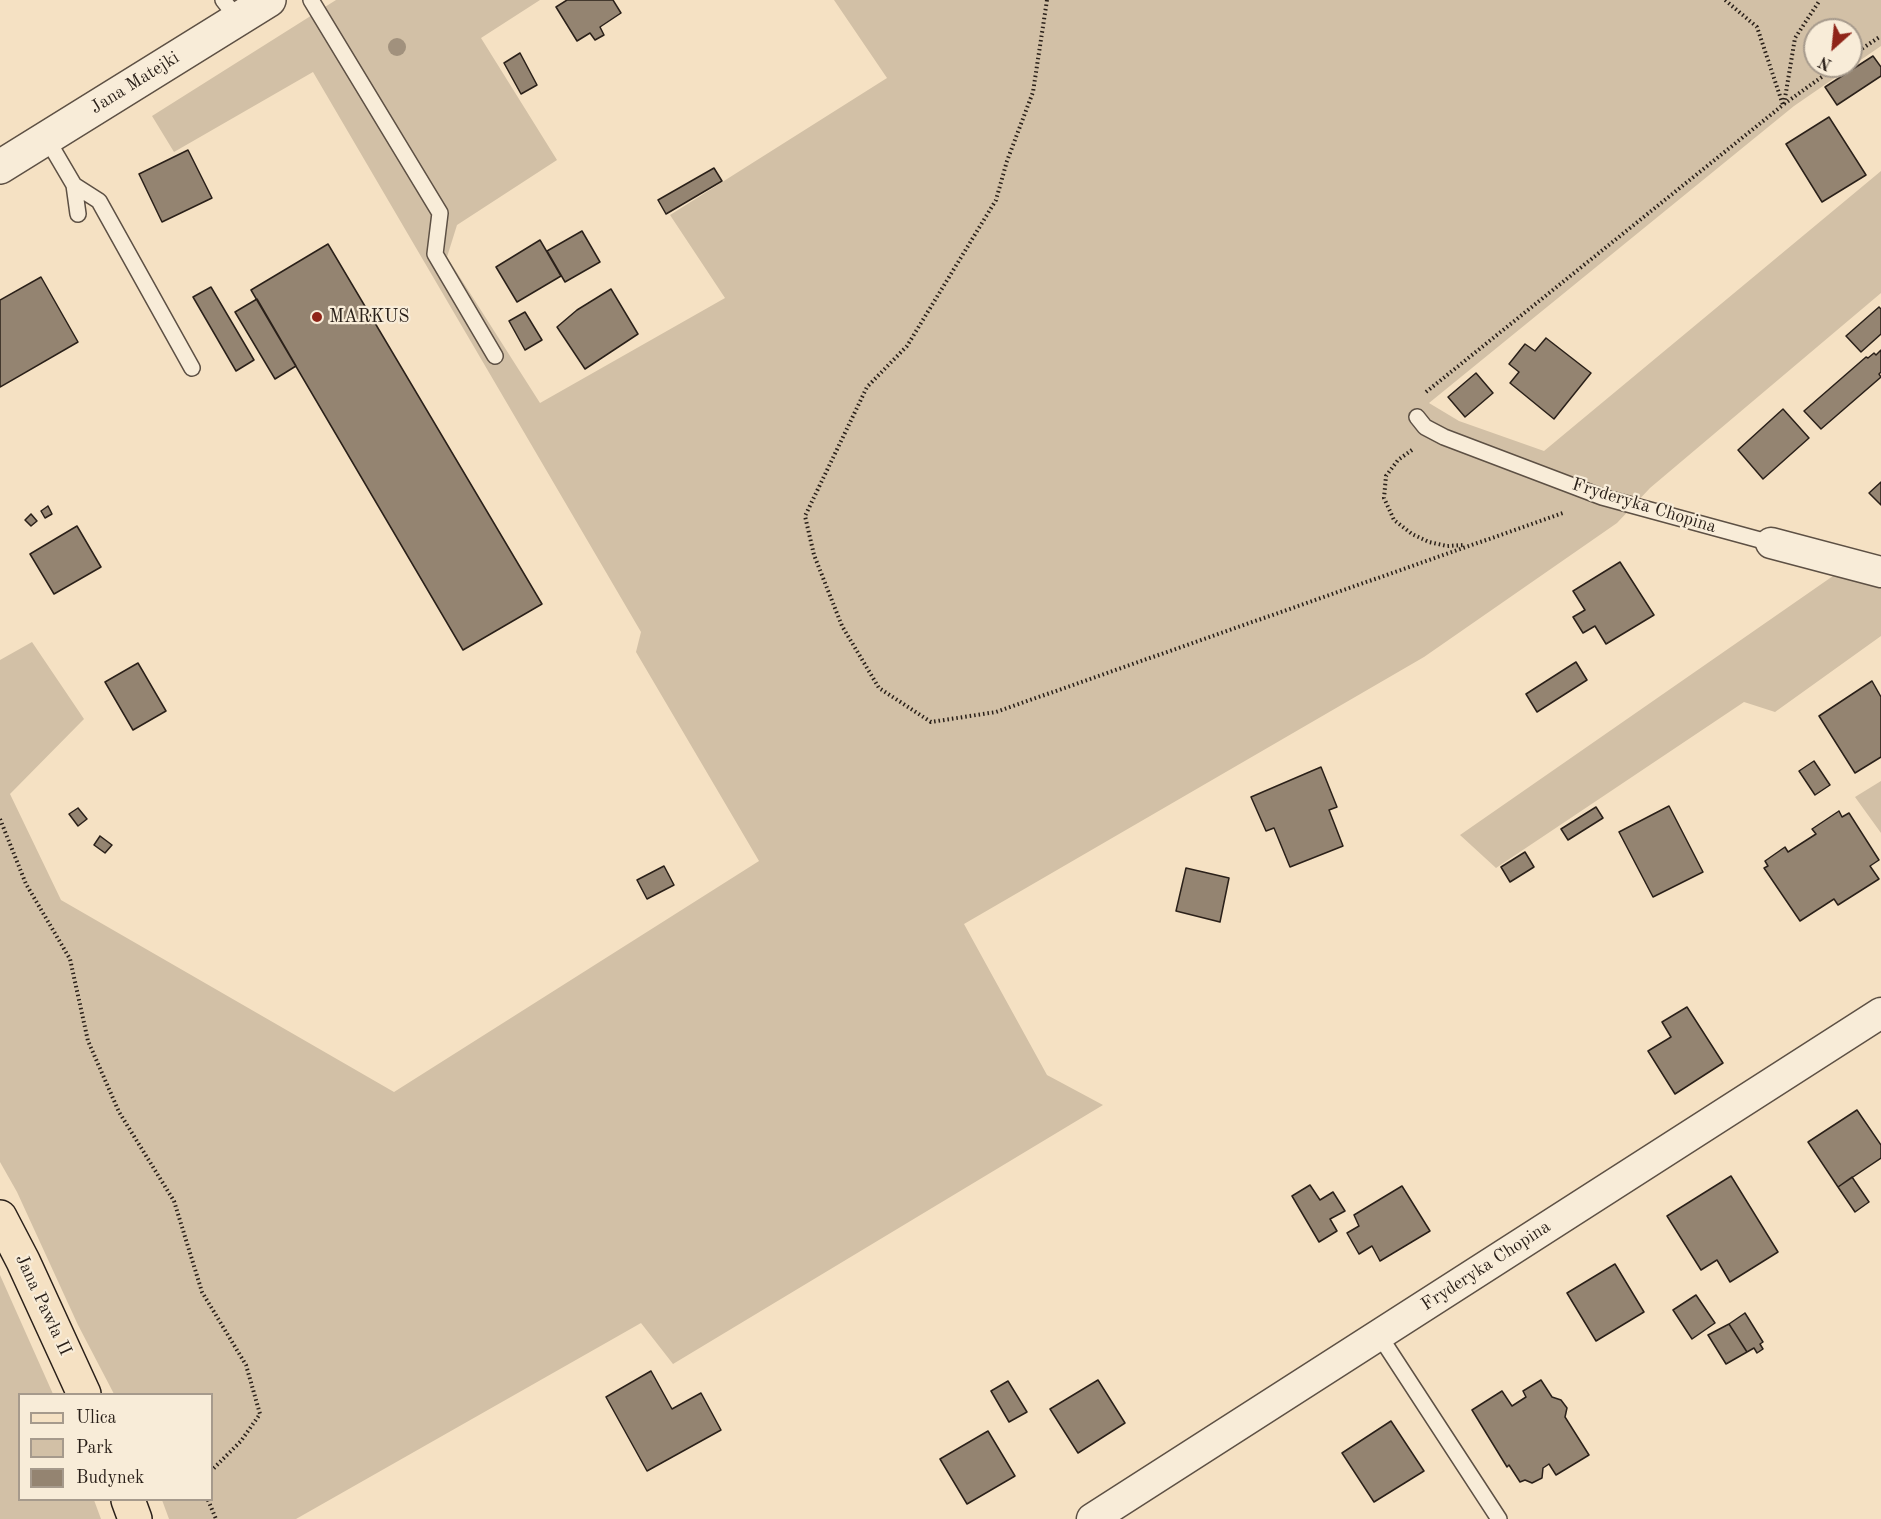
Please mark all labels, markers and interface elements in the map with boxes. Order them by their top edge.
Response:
north arrow [1803,18,1863,78]
street label: Jana Matejki [87,47,183,119]
text: N [1817,52,1835,72]
place label: MARKUS [329,306,410,328]
marker: MARKUS [310,310,324,324]
street label: Fryderyka Chopina [1569,474,1719,538]
street label: Fryderyka Chopina [1417,1216,1555,1316]
street label: Jana Pawła II [10,1251,76,1359]
legend [18,1393,213,1501]
text: Ulica [76,1409,117,1427]
text: Park [76,1439,113,1457]
text: Budynek [76,1469,144,1487]

